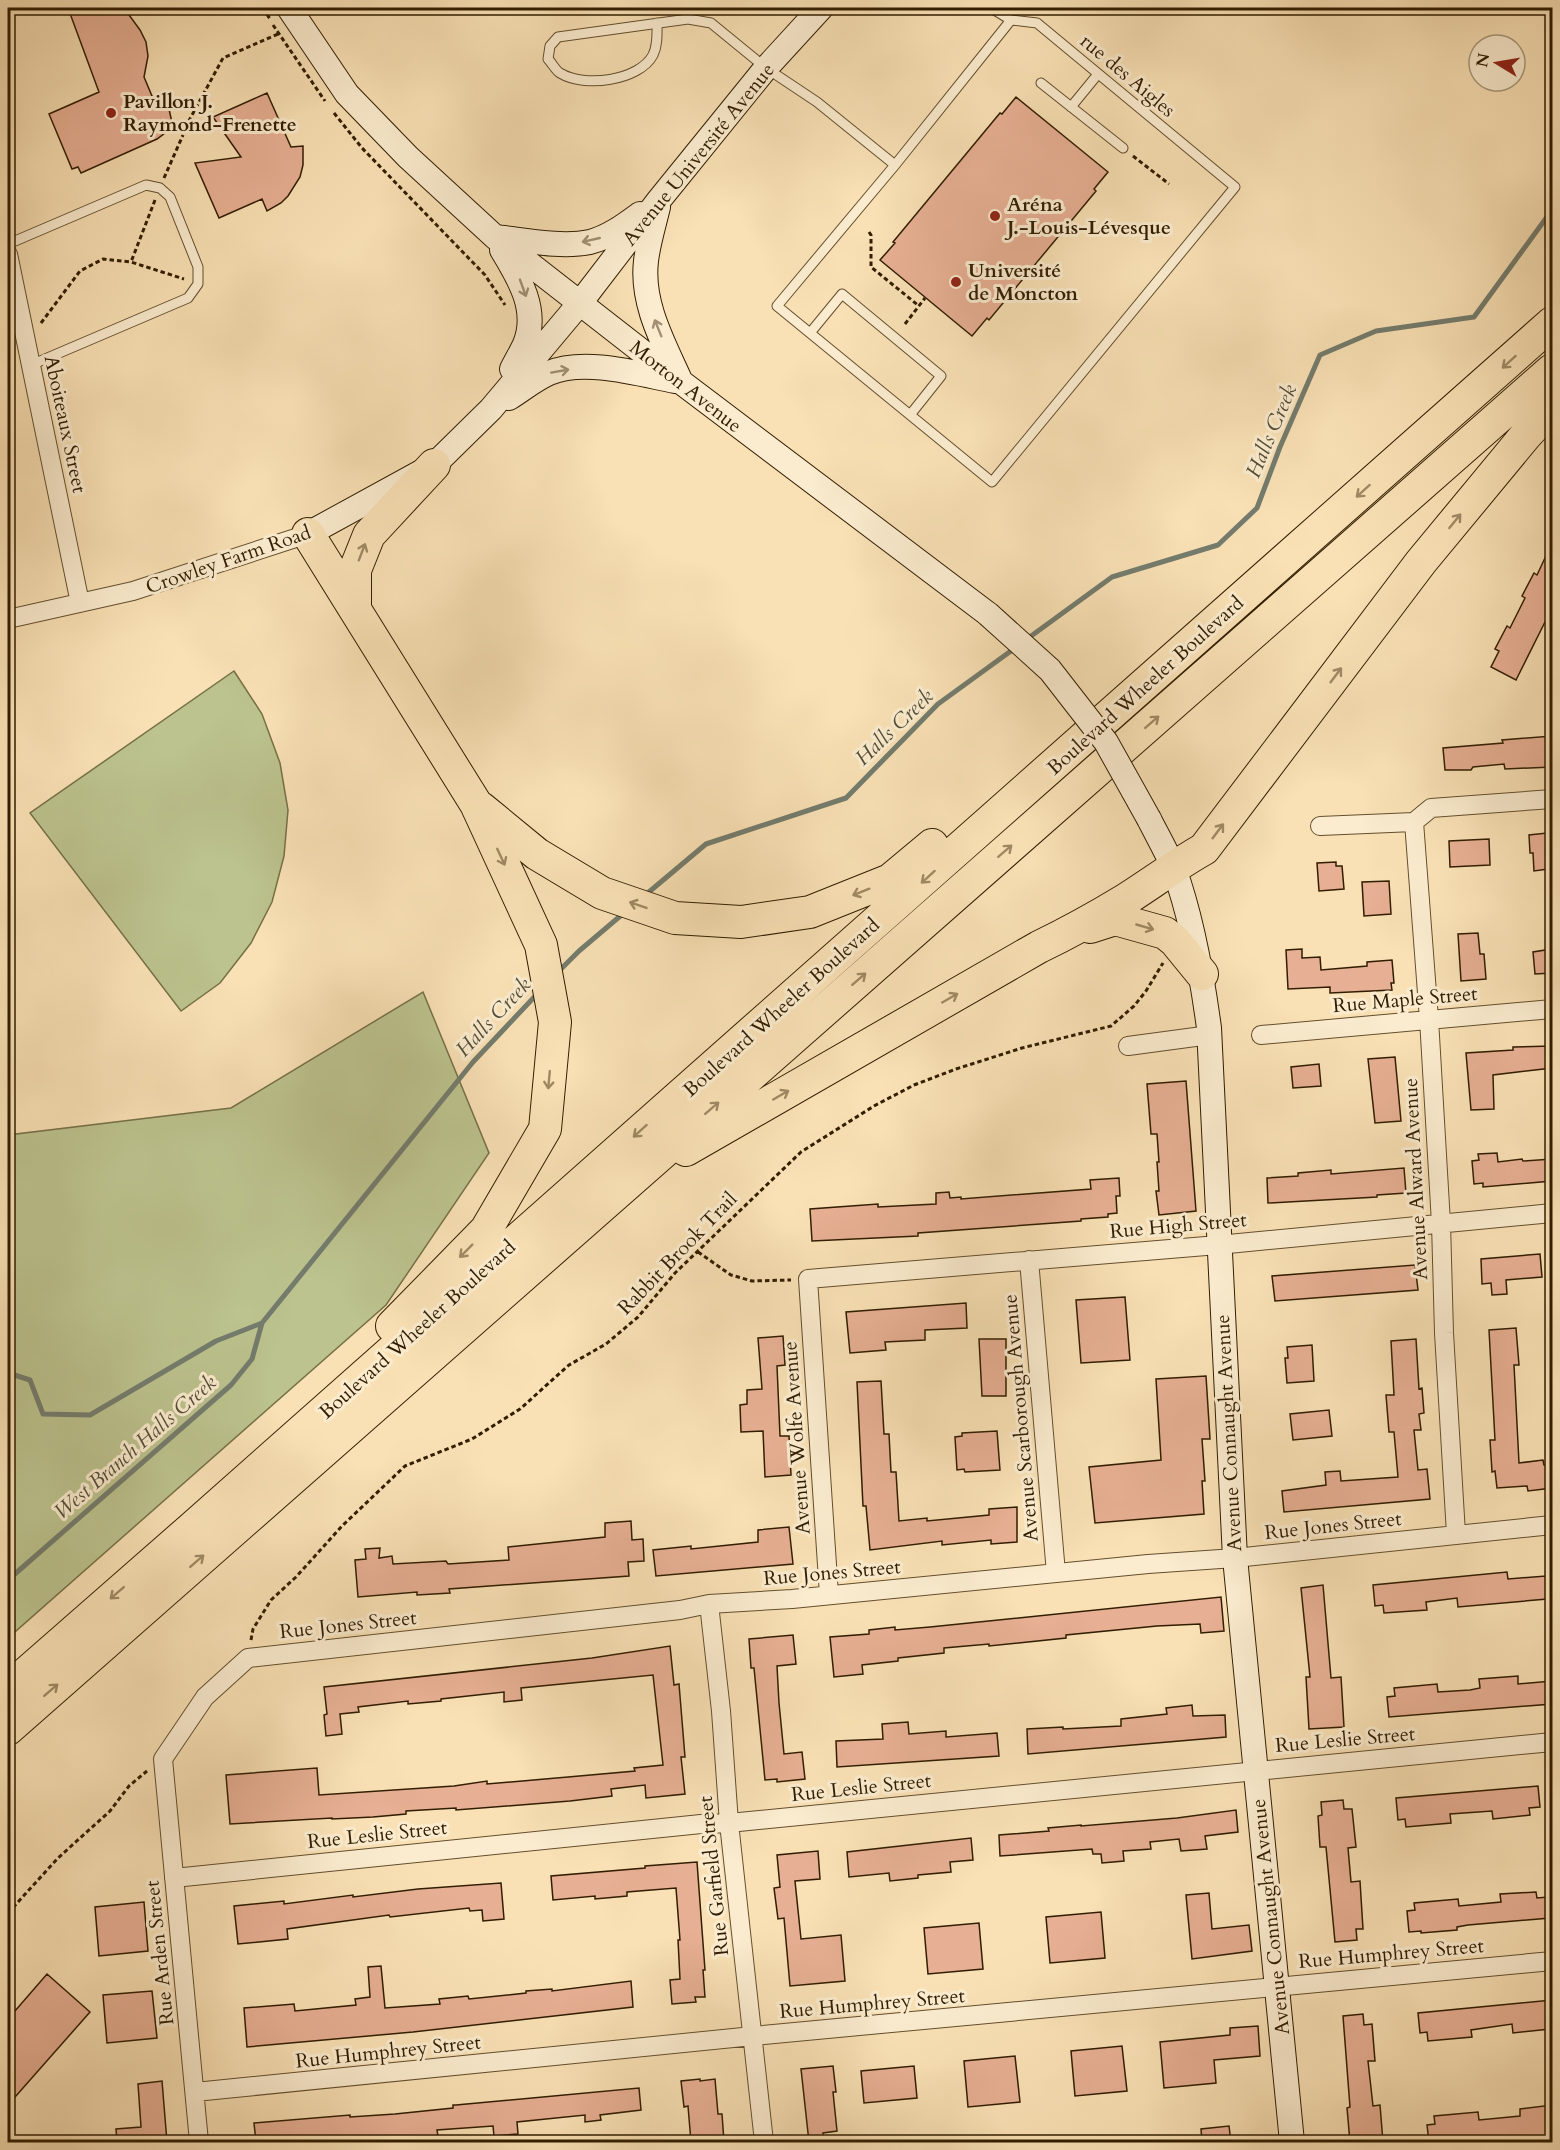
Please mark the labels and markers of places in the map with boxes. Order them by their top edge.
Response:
place label: Pavillon J. Raymond-Frenette [123,88,297,138]
marker: Pavillon J. Raymond-Frenette [104,106,118,120]
place label: Aréna J.-Louis-Lévesque [1004,191,1171,241]
marker: Aréna J.-Louis-Lévesque [988,209,1002,223]
place label: Université de Moncton [968,257,1078,307]
marker: Université de Moncton [949,275,963,289]

